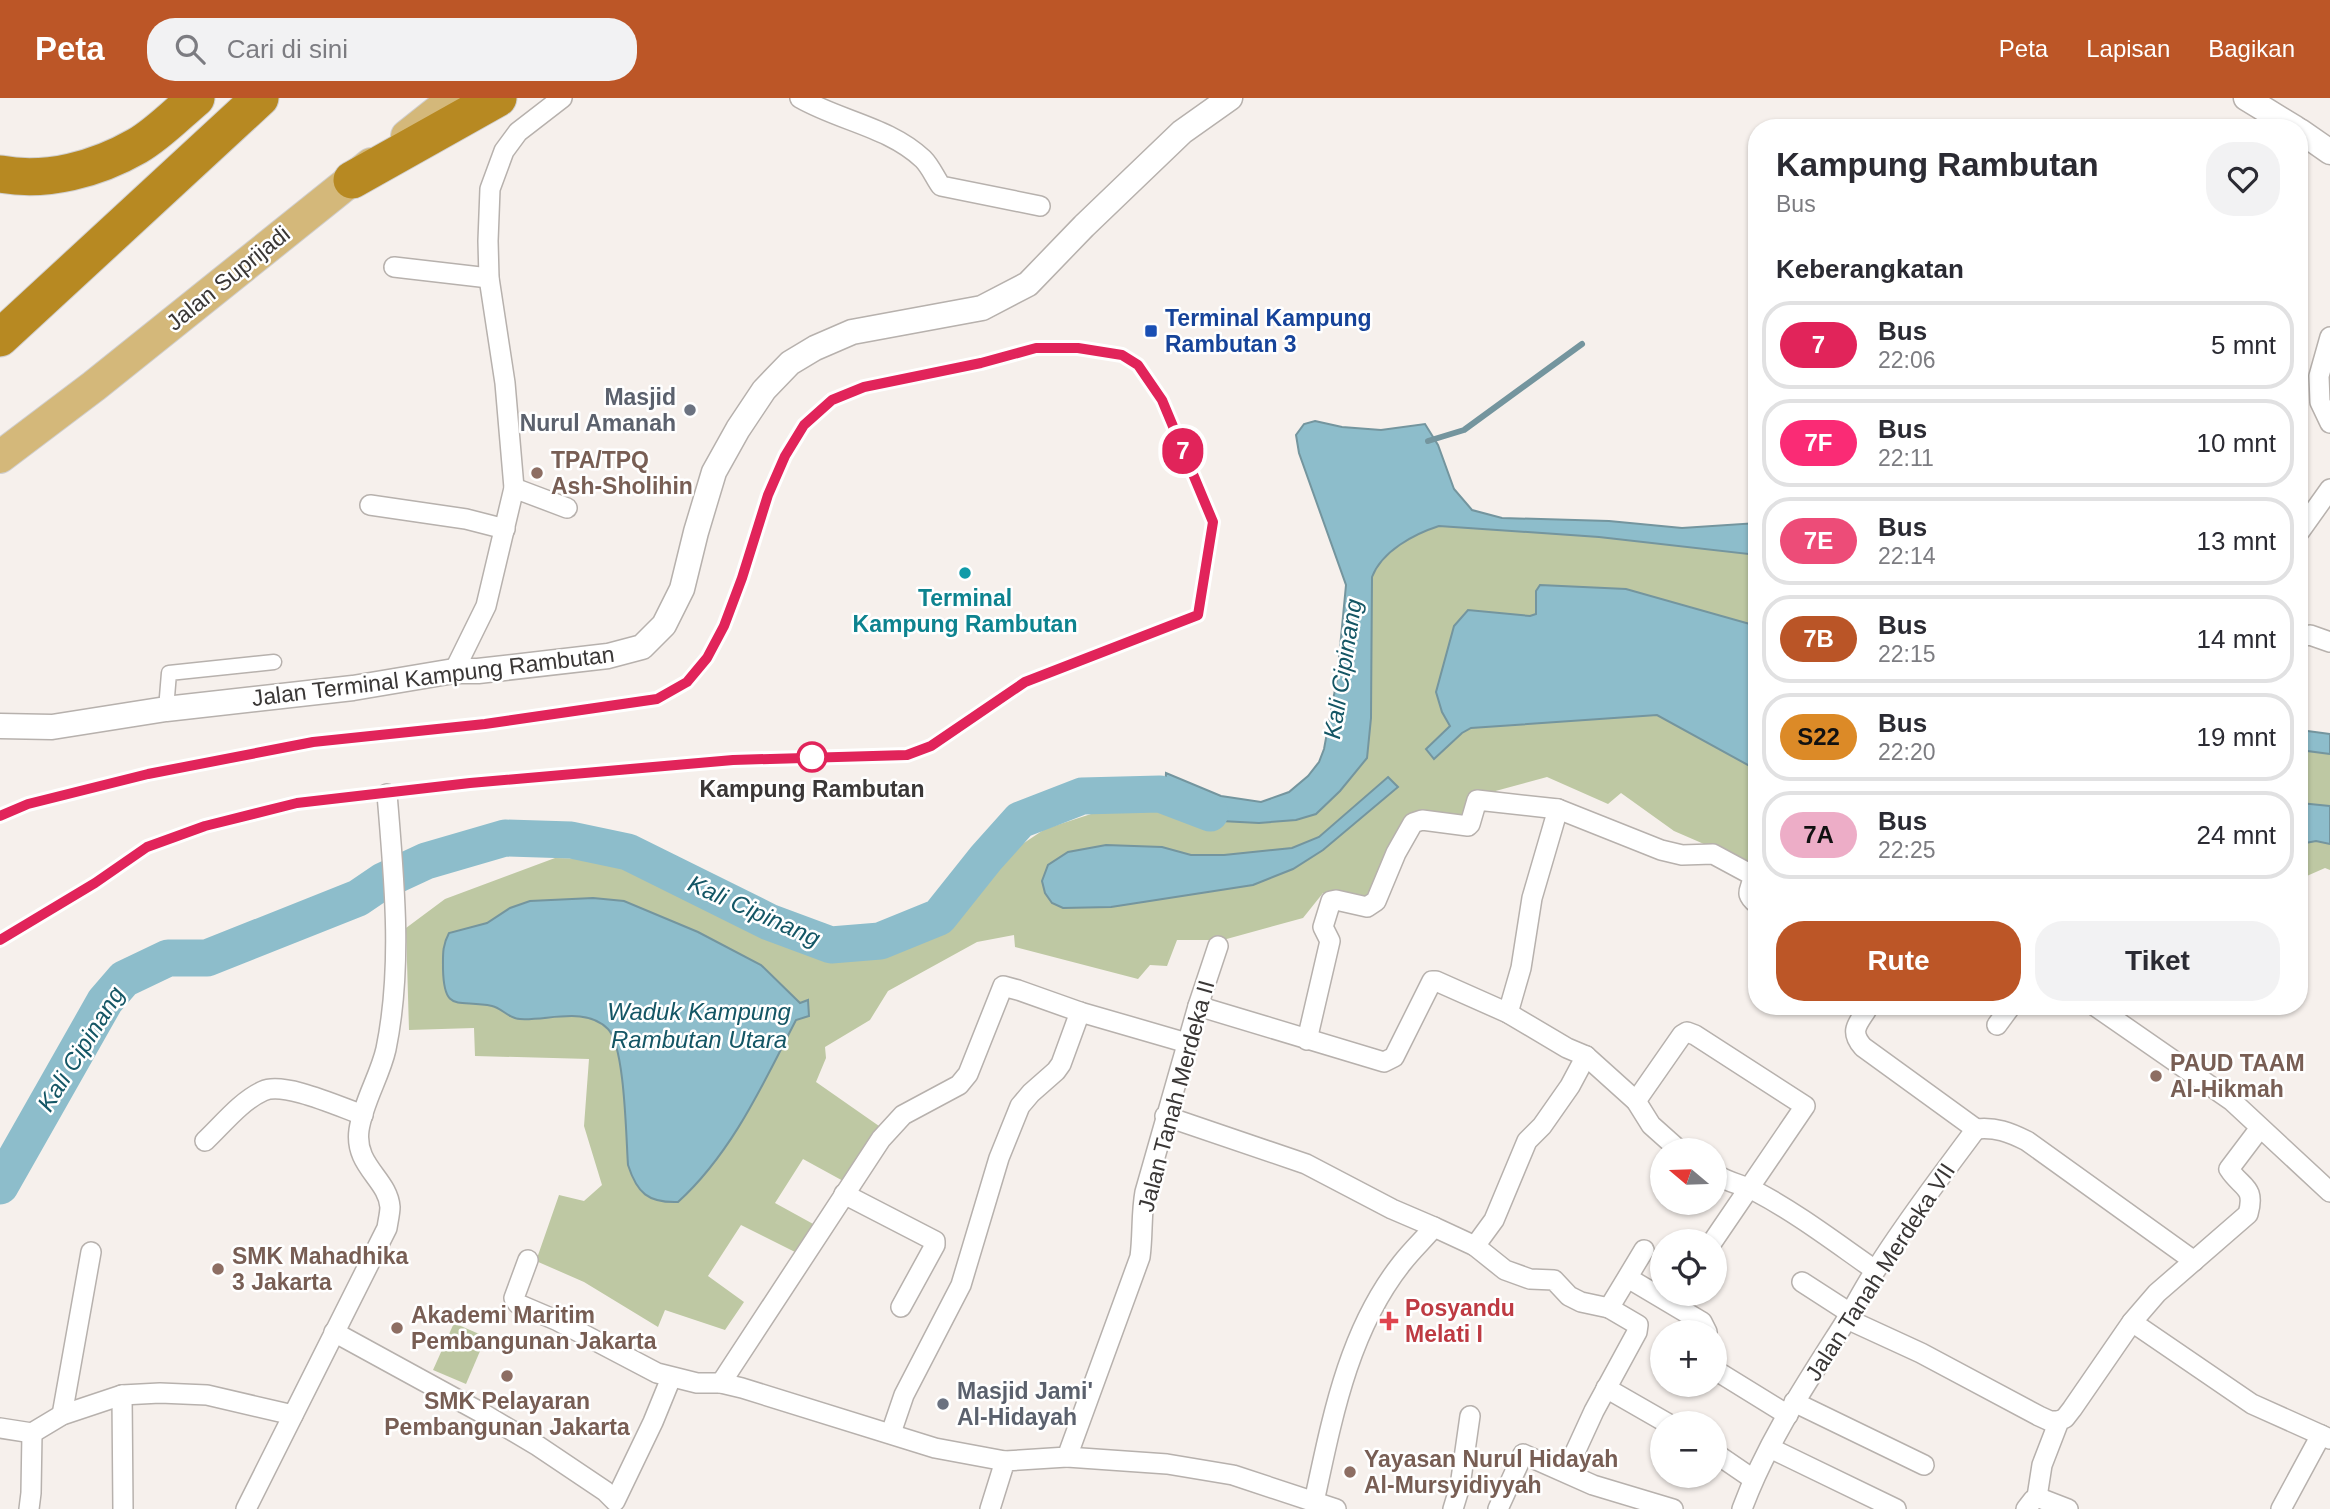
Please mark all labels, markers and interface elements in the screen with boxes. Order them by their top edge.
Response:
search box [147,18,637,81]
text: Peta [35,30,105,67]
icon: search [171,30,209,68]
text: Cari di sini [227,34,348,64]
text: Peta [1999,35,2048,62]
text: Lapisan [2086,35,2170,62]
text: Bagikan [2208,35,2295,62]
button: heart [2206,142,2280,216]
text: Kampung Rambutan [1776,146,2099,183]
text: Bus [1776,191,1816,217]
street label: Jalan Suprijadi [161,220,295,336]
text: Keberangkatan [1776,254,1964,284]
place label: Terminal Kampung Rambutan 3 [1165,305,1372,357]
text: Bus [1878,316,1927,346]
marker: Terminal Kampung Rambutan 3 [1143,323,1159,339]
text: 5 mnt [2211,330,2276,360]
text: 7 [1812,331,1825,358]
text: 22:06 [1878,347,1936,373]
place label: Masjid Nurul Amanah [520,384,676,436]
marker: Masjid Nurul Amanah [682,402,698,418]
text: Bus [1878,414,1927,444]
line badge: 7 [1160,428,1206,474]
text: 10 mnt [2197,428,2276,458]
text: 7F [1804,429,1833,456]
text: 7 [1176,437,1190,464]
text: 22:11 [1878,445,1934,471]
place label: TPA/TPQ Ash-Sholihin [551,447,693,499]
marker: TPA/TPQ Ash-Sholihin [529,465,545,481]
text: Bus [1878,512,1927,542]
text: 13 mnt [2197,526,2276,556]
text: 7E [1804,527,1833,554]
text: 22:14 [1878,543,1936,569]
marker: Terminal Kampung Rambutan [957,565,973,581]
place label: Terminal Kampung Rambutan [853,585,1077,637]
water label: Kali Cipinang [1318,596,1367,741]
text: Bus [1878,610,1927,640]
text: 14 mnt [2197,624,2276,654]
text: 7B [1803,625,1834,652]
street label: Jalan Terminal Kampung Rambutan [250,641,616,711]
text: 22:15 [1878,641,1936,667]
text: Bus [1878,708,1927,738]
text: 19 mnt [2197,722,2276,752]
text: S22 [1797,723,1840,750]
text: 22:20 [1878,739,1936,765]
marker: Kampung Rambutan [797,742,827,772]
place label: Kampung Rambutan [700,776,924,802]
text: Bus [1878,806,1927,836]
text: 24 mnt [2197,820,2276,850]
text: 7A [1803,821,1834,848]
text: 22:25 [1878,837,1936,863]
water label: Kali Cipinang [684,869,825,952]
button: Rute [1776,921,2021,1001]
button: Tiket [2035,921,2280,1001]
street label: Jalan Tanah Merdeka II [1133,977,1219,1215]
water label: Kali Cipinang [32,981,130,1116]
water label: Waduk Kampung Rambutan Utara [607,998,791,1053]
place label: PAUD TAAM Al-Hikmah [2170,1050,2305,1102]
marker: PAUD TAAM Al-Hikmah [2148,1068,2164,1084]
north arrow [1650,1138,1727,1214]
map controls [1650,1138,1727,1488]
street label: Jalan Tanah Merdeka VII [1800,1158,1960,1386]
button: locate [1650,1229,1727,1306]
place label: SMK Mahadhika 3 Jakarta [232,1243,409,1295]
marker: SMK Mahadhika 3 Jakarta [210,1261,226,1277]
place label: Posyandu Melati I [1405,1295,1515,1347]
place label: Akademi Maritim Pembangunan Jakarta [411,1302,657,1354]
marker: Posyandu Melati I [1379,1311,1399,1331]
marker: Akademi Maritim Pembangunan Jakarta [389,1320,405,1336]
button: + [1650,1320,1727,1397]
marker: SMK Pelayaran Pembangunan Jakarta [499,1368,515,1384]
place label: Masjid Jami' Al-Hidayah [957,1378,1093,1430]
place label: SMK Pelayaran Pembangunan Jakarta [384,1388,630,1440]
marker: Masjid Jami' Al-Hidayah [935,1396,951,1412]
button: − [1650,1411,1727,1488]
place label: Yayasan Nurul Hidayah Al-Mursyidiyyah [1364,1446,1618,1498]
marker: Yayasan Nurul Hidayah Al-Mursyidiyyah [1342,1464,1358,1480]

